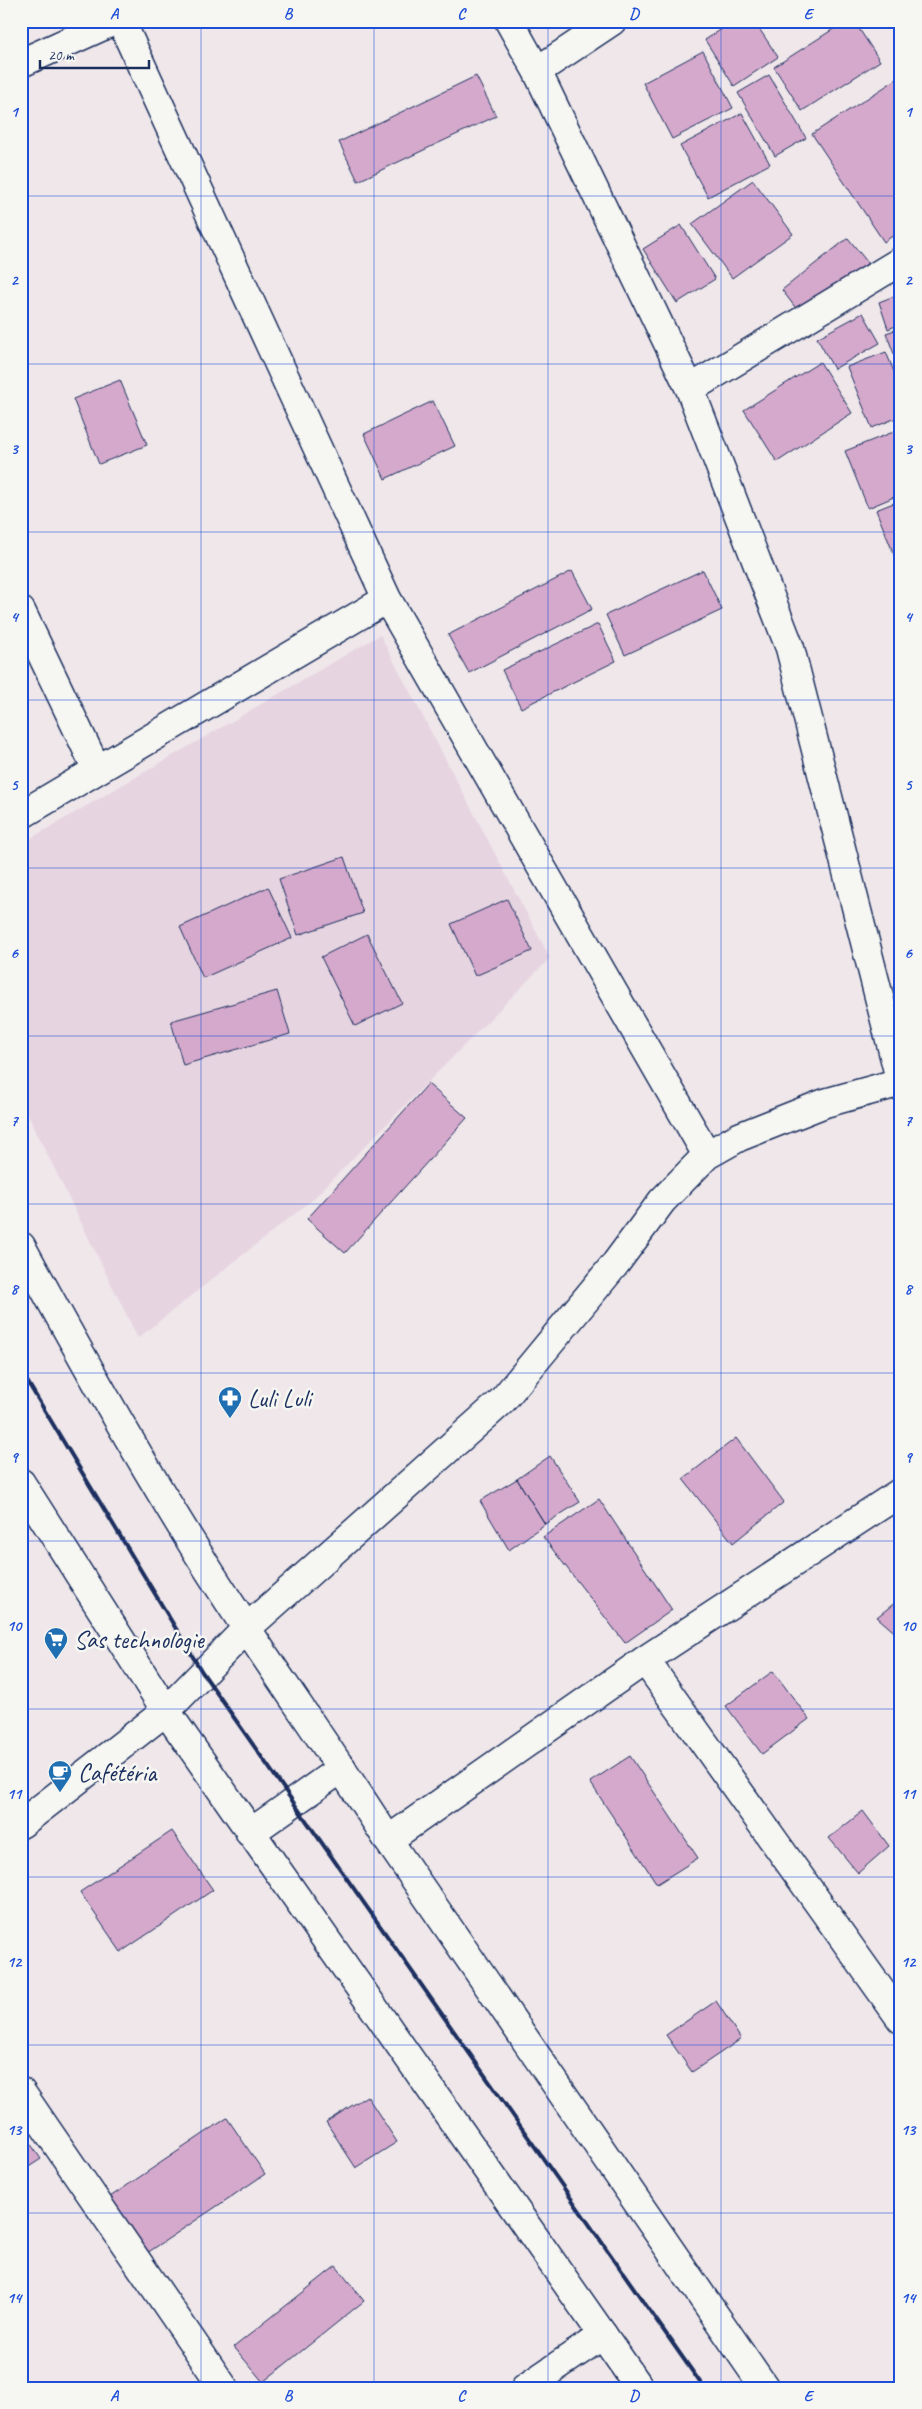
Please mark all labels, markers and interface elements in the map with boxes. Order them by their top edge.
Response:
text: A [110,4,120,24]
text: B [284,4,294,24]
text: C [457,4,467,24]
text: D [629,4,640,24]
text: E [804,4,815,24]
scale bar [40,38,149,70]
text: 20 m [48,46,75,65]
text: 1 [10,102,19,122]
text: 1 [904,102,913,122]
text: 2 [10,270,19,290]
text: 2 [904,270,913,290]
text: 3 [10,439,19,459]
text: 3 [904,439,913,459]
text: 4 [10,607,19,627]
text: 4 [904,607,913,627]
text: 5 [11,775,20,795]
text: 5 [905,775,914,795]
text: 6 [10,943,19,963]
text: 6 [904,943,913,963]
text: 7 [10,1111,19,1131]
text: 7 [904,1111,913,1131]
text: 8 [10,1279,19,1299]
text: 8 [904,1279,913,1299]
place label: Luli Luli [248,1383,314,1415]
pharmacy icon: Luli Luli [217,1385,243,1419]
text: 9 [10,1447,19,1467]
text: 9 [904,1447,913,1467]
text: 10 [7,1616,23,1636]
text: 10 [901,1616,917,1636]
place label: Sas technologie [74,1624,205,1656]
supermarket icon: Sas technologie [43,1626,69,1660]
place label: Cafétéria [78,1757,158,1789]
cafe icon: Cafétéria [47,1759,73,1793]
text: 11 [7,1784,23,1804]
text: 11 [901,1784,917,1804]
text: 12 [7,1952,23,1972]
text: 12 [901,1952,917,1972]
text: 13 [7,2120,23,2140]
text: 13 [901,2120,917,2140]
text: 14 [7,2288,23,2308]
text: 14 [901,2288,917,2308]
text: A [110,2386,120,2406]
text: B [284,2386,294,2406]
text: C [457,2386,467,2406]
text: D [629,2386,640,2406]
text: E [804,2386,815,2406]

